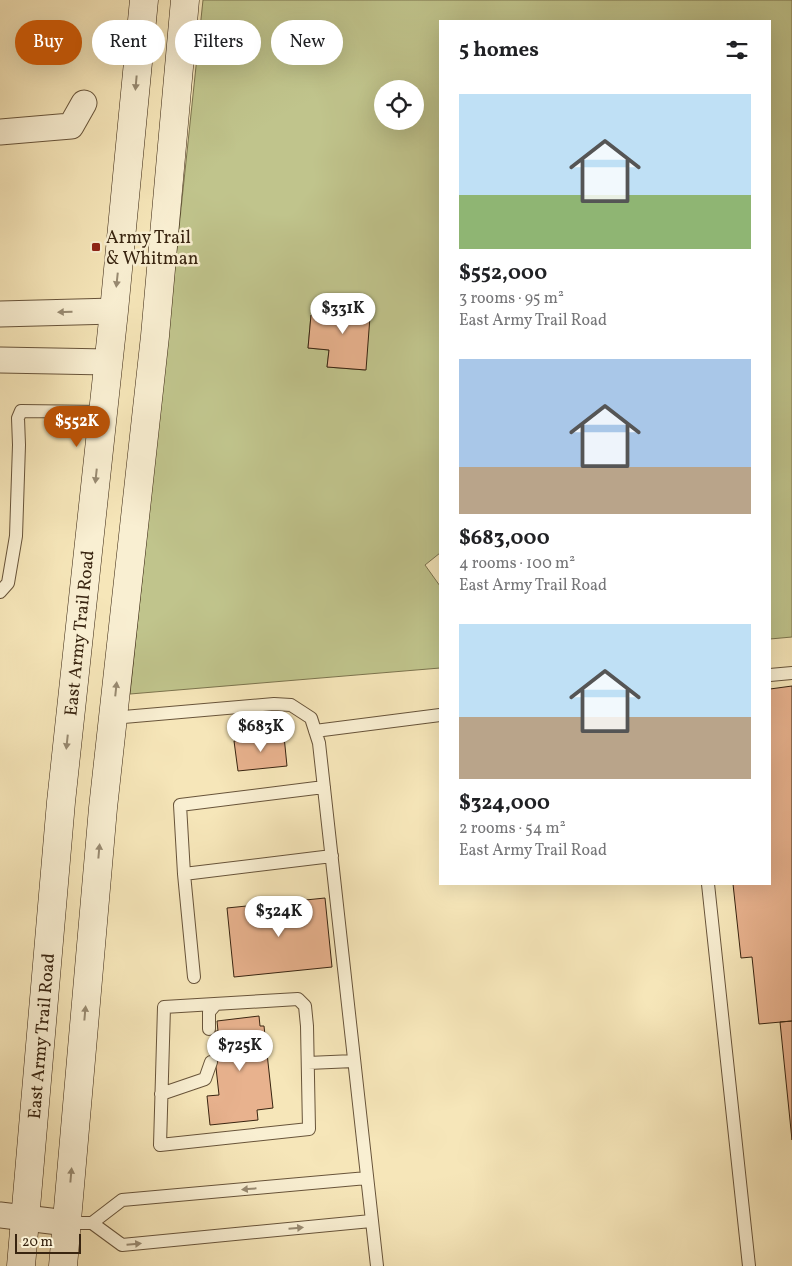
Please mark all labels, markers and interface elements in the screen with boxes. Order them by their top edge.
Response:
chip: Buy [15,20,82,65]
chip: Rent [92,20,165,65]
chip: Filters [175,20,261,65]
chip: New [271,20,343,65]
text: 5 homes [459,36,539,65]
icon: filters [723,36,751,64]
one-way arrow [132,76,140,92]
map controls [374,80,424,130]
button: locate [374,80,424,130]
icon: home [560,126,650,216]
place label: Army Trail & Whitman [106,226,199,272]
marker: Army Trail & Whitman [90,241,102,253]
text: $552,000 [459,259,547,288]
one-way arrow [113,272,121,288]
text: 3 rooms · 95 m² [459,288,564,310]
pin: $331K [308,292,378,335]
text: $331K [321,298,365,320]
one-way arrow [57,309,73,317]
text: East Army Trail Road [459,310,607,332]
icon: home [560,391,650,481]
pin: $552K [42,406,112,448]
text: $552K [55,411,99,433]
one-way arrow [91,469,99,485]
text: $683,000 [459,524,550,553]
street label: East Army Trail Road [59,549,102,717]
text: 4 rooms · 100 m² [459,553,575,575]
text: East Army Trail Road [459,575,607,597]
icon: home [560,656,650,746]
one-way arrow [112,681,120,697]
pin: $683K [226,710,296,753]
text: $683K [238,716,284,738]
one-way arrow [63,735,71,751]
text: $324,000 [459,789,550,818]
text: 2 rooms · 54 m² [459,818,566,840]
text: East Army Trail Road [459,840,607,862]
one-way arrow [95,843,103,859]
pin: $324K [244,896,314,938]
text: $324K [256,901,302,923]
street label: East Army Trail Road [23,952,62,1120]
one-way arrow [81,1005,89,1021]
pin: $725K [205,1030,275,1072]
text: $725K [218,1035,262,1057]
one-way arrow [67,1166,75,1182]
one-way arrow [240,1185,256,1193]
one-way arrow [288,1224,304,1232]
scale bar [15,1231,81,1254]
text: 20 m [22,1233,53,1252]
one-way arrow [126,1239,142,1247]

